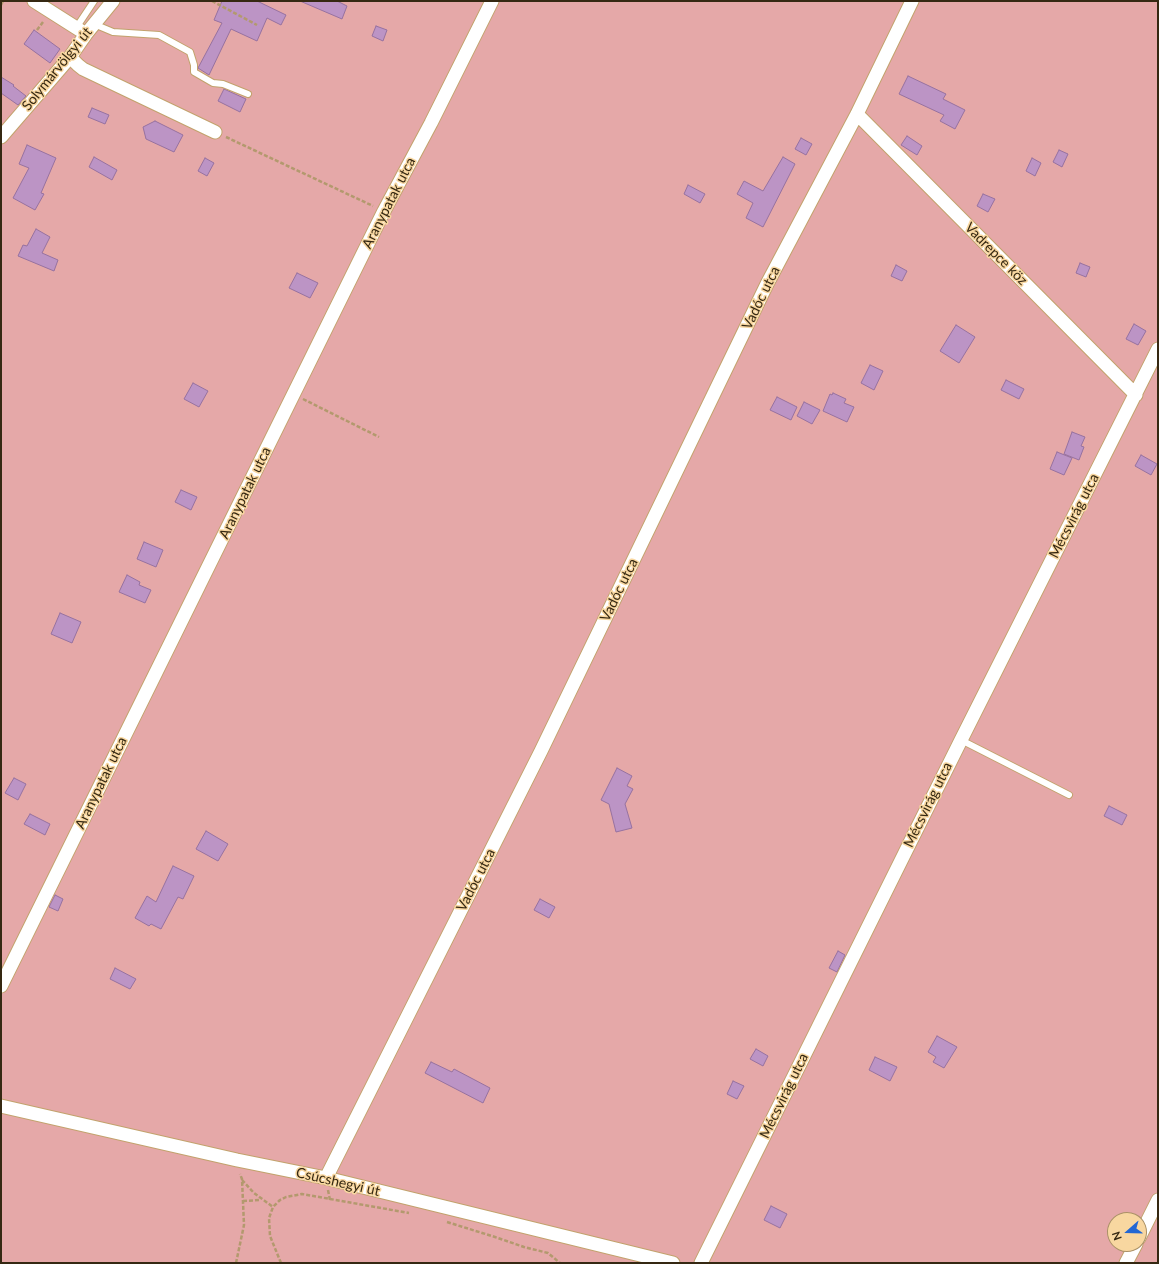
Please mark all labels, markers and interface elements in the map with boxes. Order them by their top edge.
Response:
street label: Solymárvölgyi út [18,24,96,114]
street label: Aranypatak utca [359,155,419,251]
street label: Vadrepce köz [961,219,1031,289]
street label: Vadóc utca [739,264,783,332]
street label: Aranypatak utca [216,444,274,542]
street label: Mécsvirág utca [1045,471,1103,561]
street label: Vadóc utca [597,556,641,624]
street label: Aranypatak utca [72,734,130,832]
street label: Mécsvirág utca [900,760,956,850]
street label: Vadóc utca [453,846,499,914]
street label: Mécsvirág utca [756,1051,812,1141]
street label: Csúcshegyi út [294,1164,382,1200]
north arrow [1107,1212,1147,1252]
text: N [1109,1230,1124,1242]

